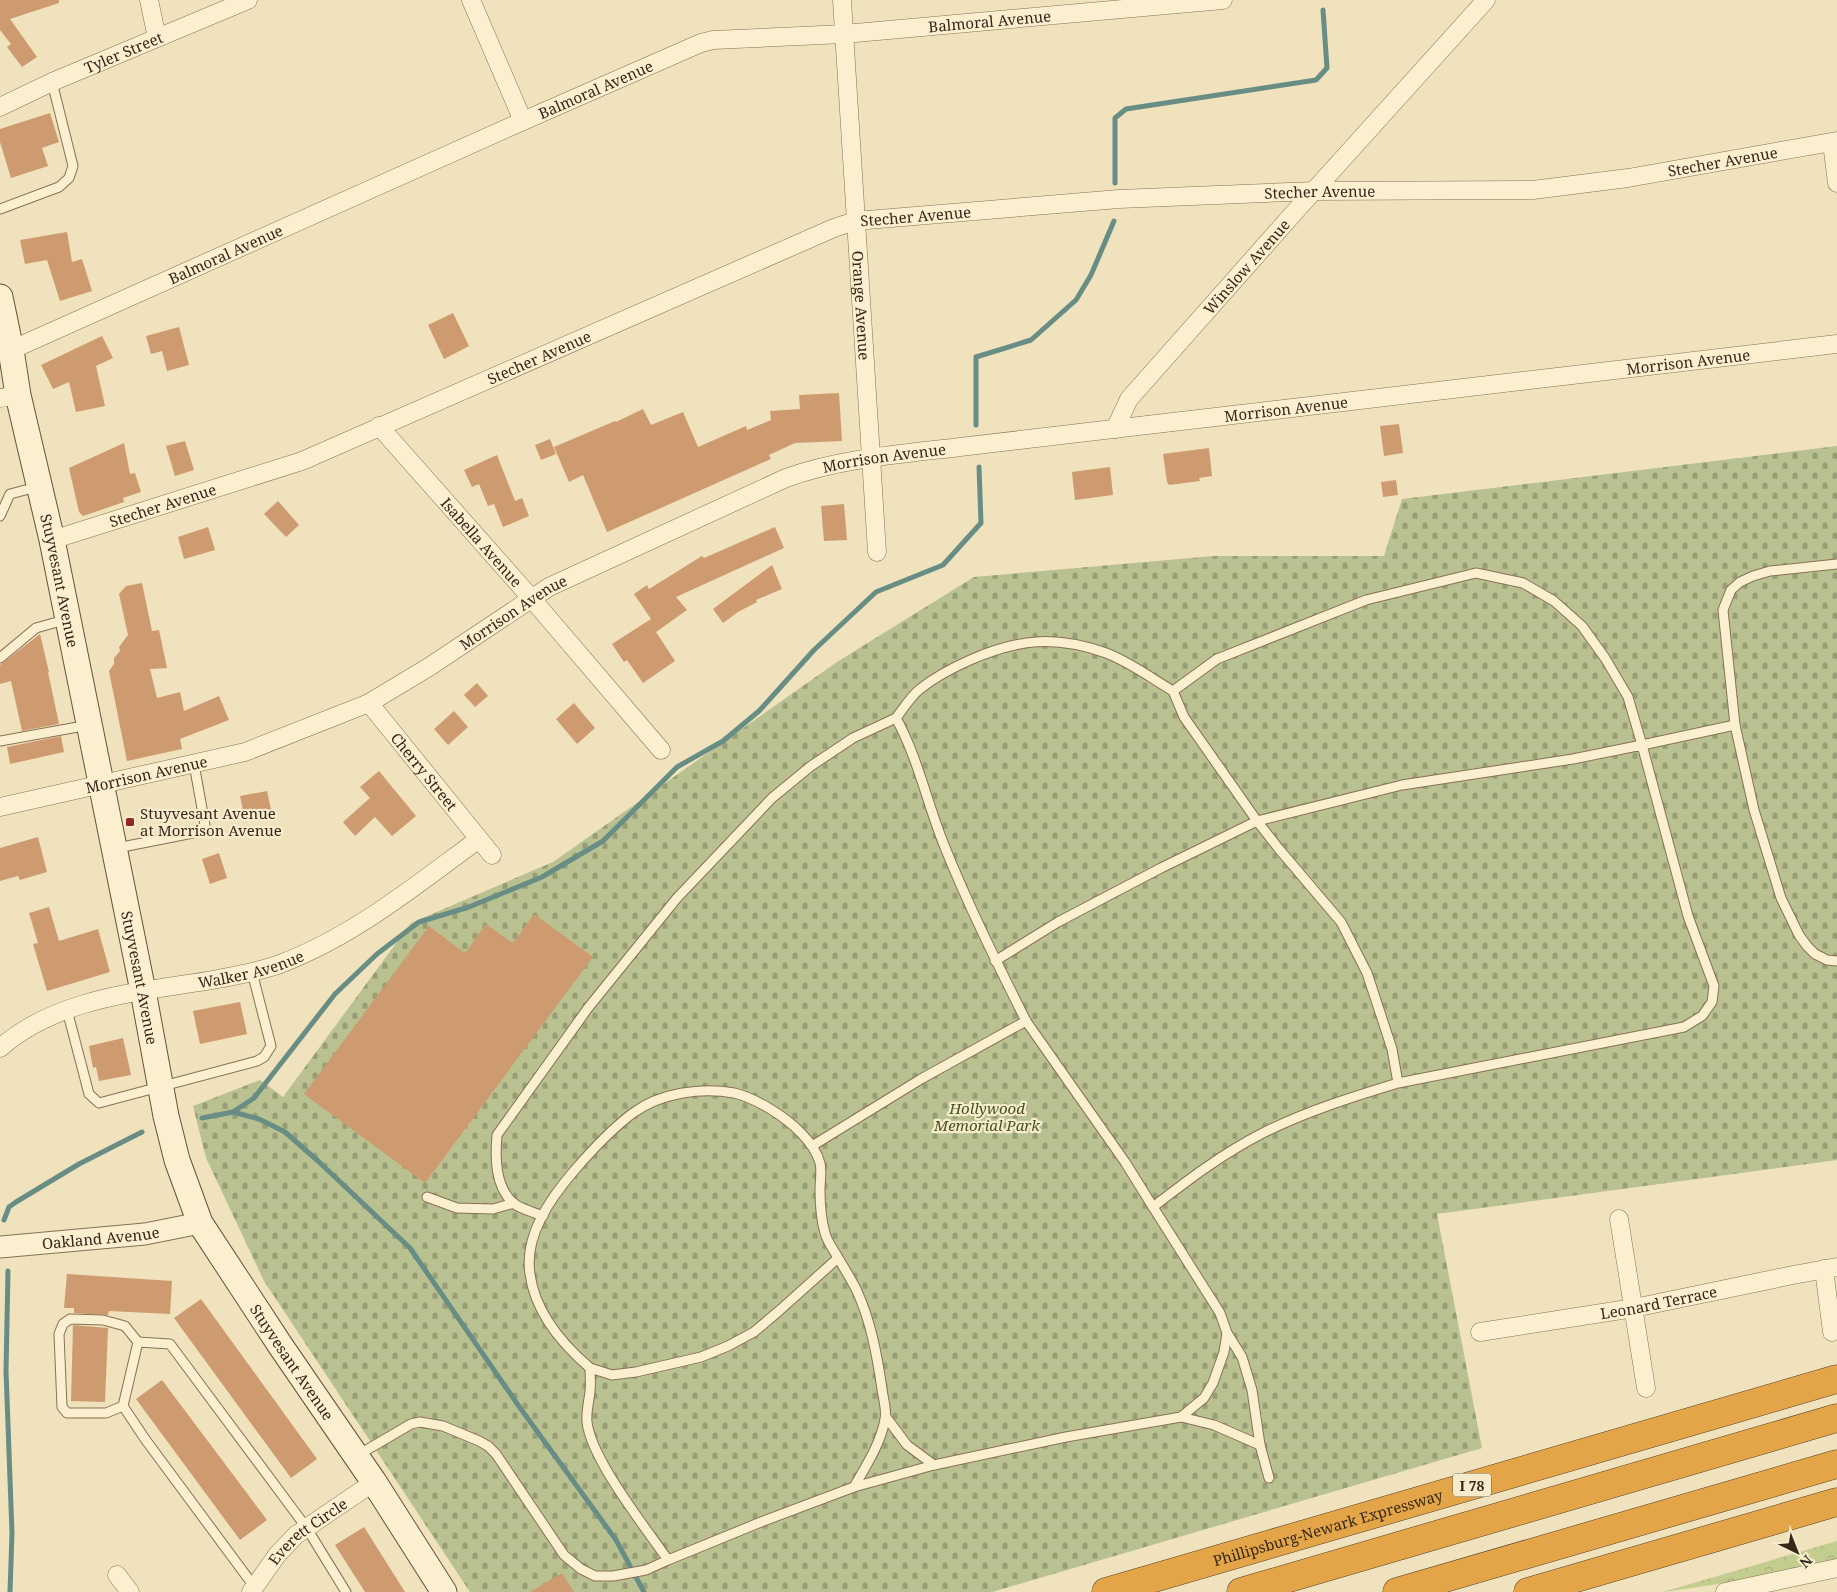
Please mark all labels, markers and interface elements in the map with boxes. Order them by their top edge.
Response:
street label: Balmoral Avenue [927,5,1052,36]
street label: Tyler Street [81,27,166,77]
street label: Balmoral Avenue [535,55,656,123]
street label: Stecher Avenue [1666,142,1779,181]
street label: Stecher Avenue [1264,181,1375,203]
street label: Stecher Avenue [860,201,972,231]
street label: Winslow Avenue [1199,215,1294,318]
street label: Balmoral Avenue [165,220,286,288]
street label: Orange Avenue [848,250,875,361]
street label: Stecher Avenue [484,326,594,389]
street label: Morrison Avenue [1625,344,1751,379]
street label: Morrison Avenue [1223,392,1349,426]
street label: Morrison Avenue [821,439,947,477]
street label: Stecher Avenue [107,479,219,531]
street label: Isabella Avenue [437,493,527,591]
street label: Stuyvesant Avenue [36,512,83,649]
street label: Morrison Avenue [455,570,570,654]
street label: Cherry Street [387,728,462,815]
street label: Morrison Avenue [83,751,209,798]
place label: Stuyvesant Avenue at Morrison Avenue [140,803,282,840]
marker: Stuyvesant Avenue at Morrison Avenue [124,816,136,828]
street label: Stuyvesant Avenue [117,909,163,1046]
street label: Walker Avenue [196,945,307,992]
park label: Hollywood Memorial Park [933,1098,1040,1135]
street label: Oakland Avenue [41,1221,161,1253]
street label: Leonard Terrace [1599,1281,1719,1323]
street label: Stuyvesant Avenue [246,1300,339,1424]
road number: I 78 [1453,1474,1491,1496]
street label: Phillipsburg-Newark Expressway [1211,1484,1445,1570]
street label: Everett Circle [263,1493,351,1569]
north arrow [1772,1527,1822,1577]
text: N [1796,1551,1817,1573]

